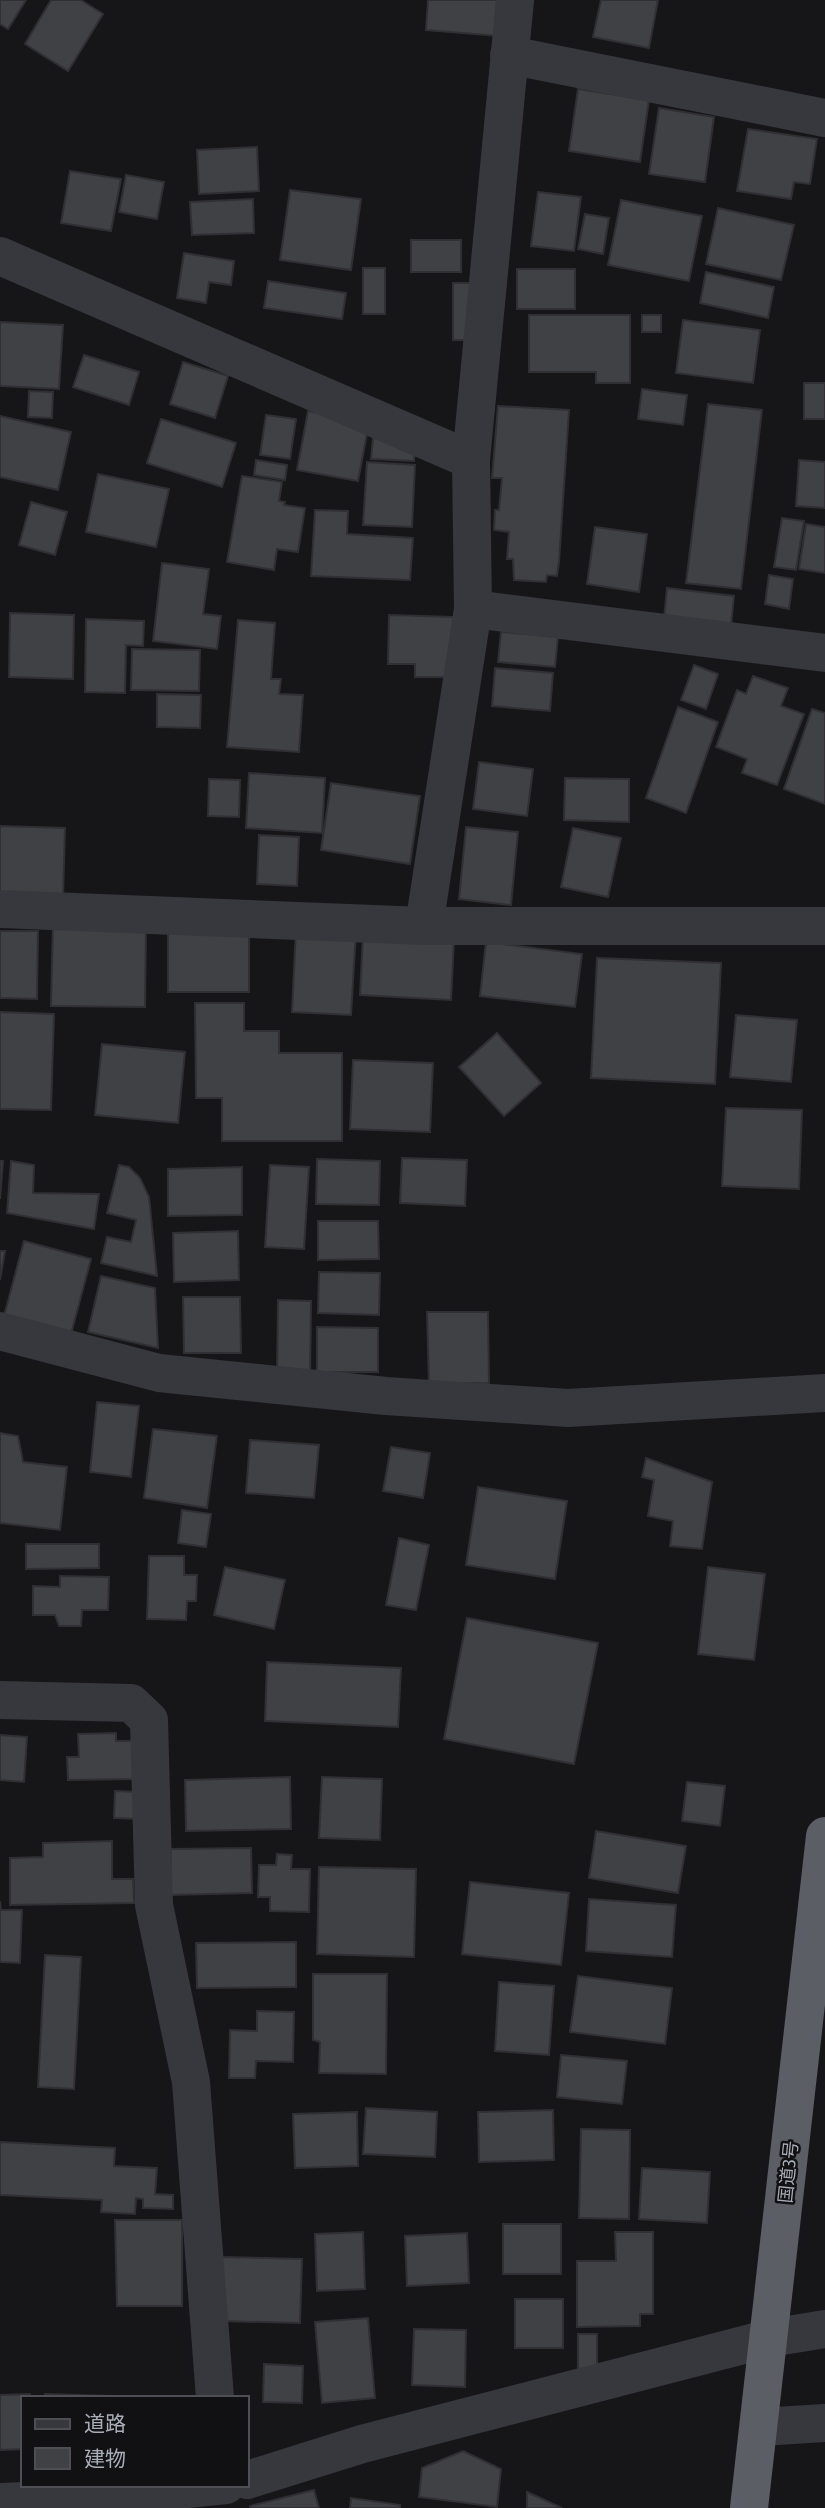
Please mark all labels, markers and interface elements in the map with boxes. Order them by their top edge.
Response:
street label: 国道3号 [774,2140,802,2204]
legend [21,2396,248,2487]
text: 道路 [84,2411,126,2435]
text: 建物 [84,2446,126,2470]

